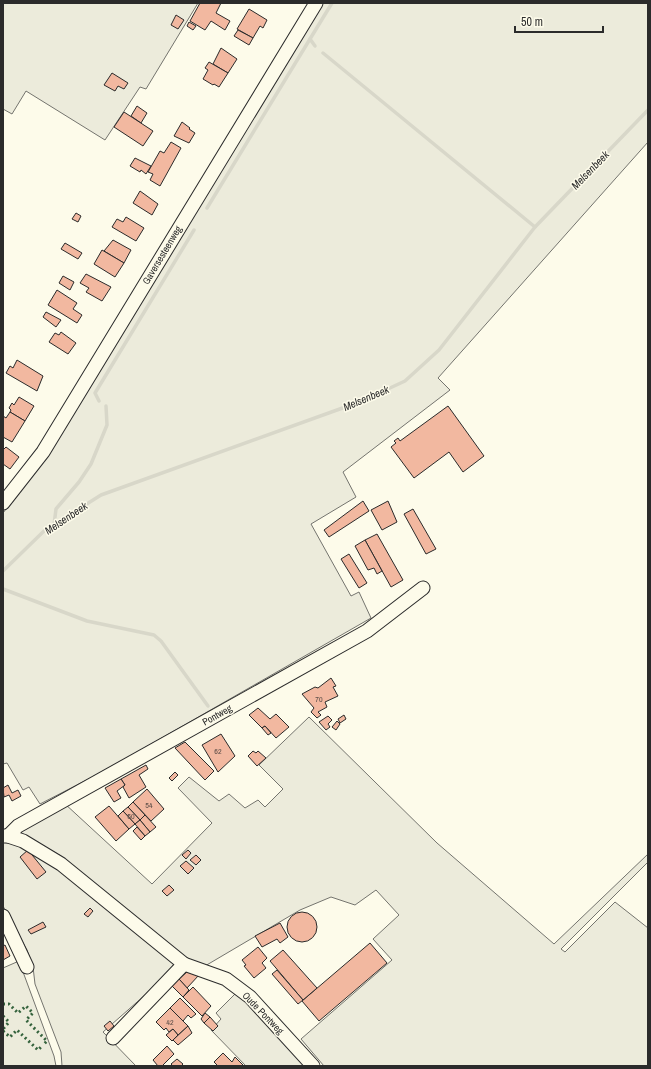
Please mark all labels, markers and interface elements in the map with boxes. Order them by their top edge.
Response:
scale bar [515,8,603,34]
text: 50 m [521,14,543,30]
water label: Melsenbeek [568,147,612,192]
street label: Gaversesteenweg [139,223,185,287]
water label: Melsenbeek [341,382,392,414]
water label: Melsenbeek [42,498,90,537]
house number: 70 [315,694,323,704]
street label: Pontweg [200,701,234,728]
house number: 62 [214,746,222,756]
house number: 54 [145,800,153,810]
house number: 50 [127,811,135,821]
street label: Oude Pontweg [239,989,287,1037]
house number: 42 [166,1017,174,1027]

